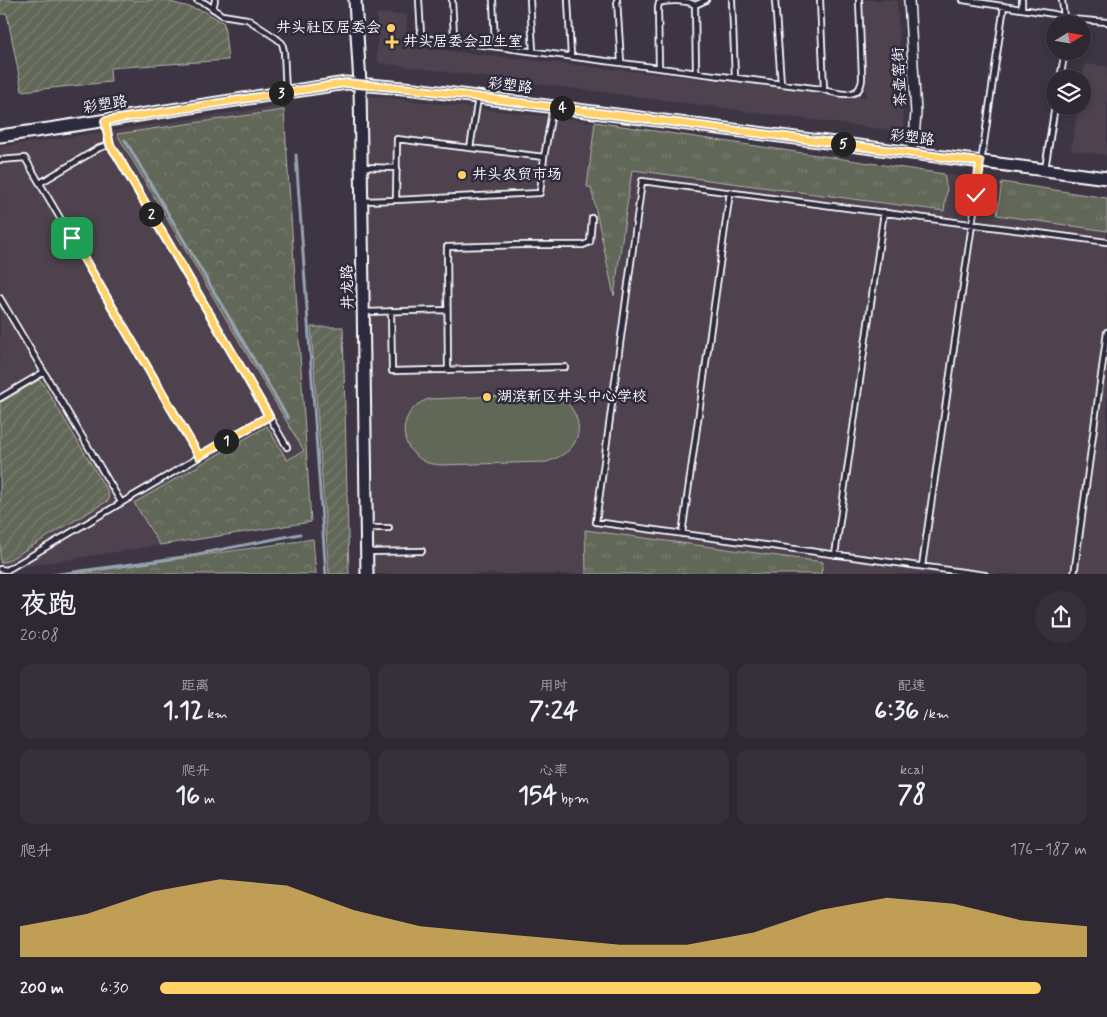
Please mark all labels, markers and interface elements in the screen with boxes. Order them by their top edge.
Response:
north arrow [1046,15,1091,60]
map controls [1046,15,1091,115]
place label: 井头社区居委会 [276,18,381,38]
marker: 井头社区居委会 [385,22,397,34]
place label: 井头居委会卫生室 [403,32,523,52]
marker: 井头居委会卫生室 [385,35,399,49]
street label: 茶壶窑街 [888,47,912,107]
button: layers [1046,70,1091,115]
street label: 彩塑路 [486,73,534,99]
pin: 3 [268,80,294,106]
text: 3 [278,84,285,102]
street label: 彩塑路 [81,92,129,118]
pin: 4 [550,96,574,120]
text: 4 [558,99,567,117]
street label: 彩塑路 [888,125,936,151]
pin: 5 [830,132,856,156]
text: 5 [839,135,848,153]
place label: 井头农贸市场 [472,165,562,185]
marker: 井头农贸市场 [456,169,468,181]
pin [955,174,997,216]
icon: check [962,181,990,209]
pin: 2 [138,202,164,226]
text: 2 [148,205,155,223]
pin [51,217,93,259]
icon: arrive [58,224,86,252]
street label: 井龙路 [338,264,358,310]
place label: 湖滨新区井头中心学校 [497,387,647,407]
marker: 湖滨新区井头中心学校 [481,391,493,403]
pin: 1 [214,428,238,454]
text: 1 [223,432,230,450]
text: 夜跑 [20,587,76,624]
button: share [1035,591,1087,643]
text: 20:08 [20,625,59,646]
text: 距离 [181,677,209,695]
text: 用时 [539,677,567,695]
text: 配速 [898,677,926,695]
text: 1.12 [163,695,203,728]
text: 7:24 [529,695,578,728]
text: 6:36 [874,695,919,728]
text: km [203,705,228,723]
text: /km [919,705,949,723]
text: kcal [900,761,924,779]
text: 爬升 [181,762,209,780]
text: 心率 [539,762,567,780]
text: 78 [897,779,926,812]
text: 16 [175,780,200,813]
text: 154 [518,780,557,813]
text: m [200,790,215,808]
text: bpm [557,790,589,808]
text: 176–187 m [1010,839,1087,860]
text: 爬升 [20,841,52,862]
text: 200 m [20,978,64,999]
text: 6:30 [100,978,129,999]

